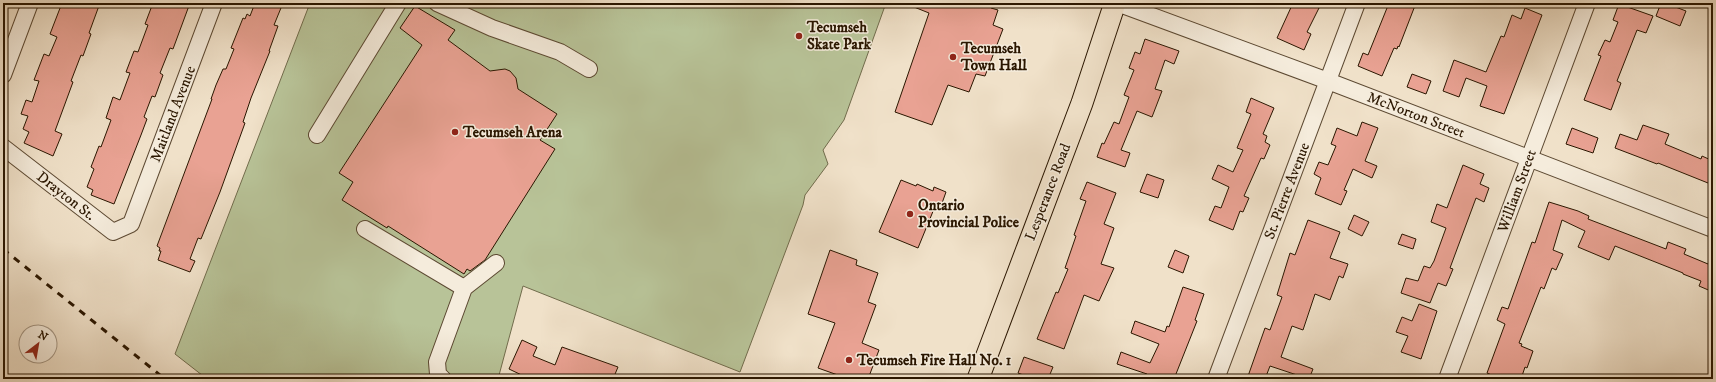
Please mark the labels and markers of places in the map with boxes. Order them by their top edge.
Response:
place label: Tecumseh Skate Park [806,18,871,54]
marker: Tecumseh Skate Park [794,31,804,41]
place label: Tecumseh Town Hall [960,39,1027,75]
marker: Tecumseh Town Hall [948,52,958,62]
place label: Tecumseh Arena [462,123,563,142]
marker: Tecumseh Arena [450,127,460,137]
place label: Ontario Provincial Police [918,196,1020,232]
marker: Ontario Provincial Police [905,209,915,219]
place label: Tecumseh Fire Hall No. 1 [856,351,1012,370]
marker: Tecumseh Fire Hall No. 1 [844,355,854,365]

